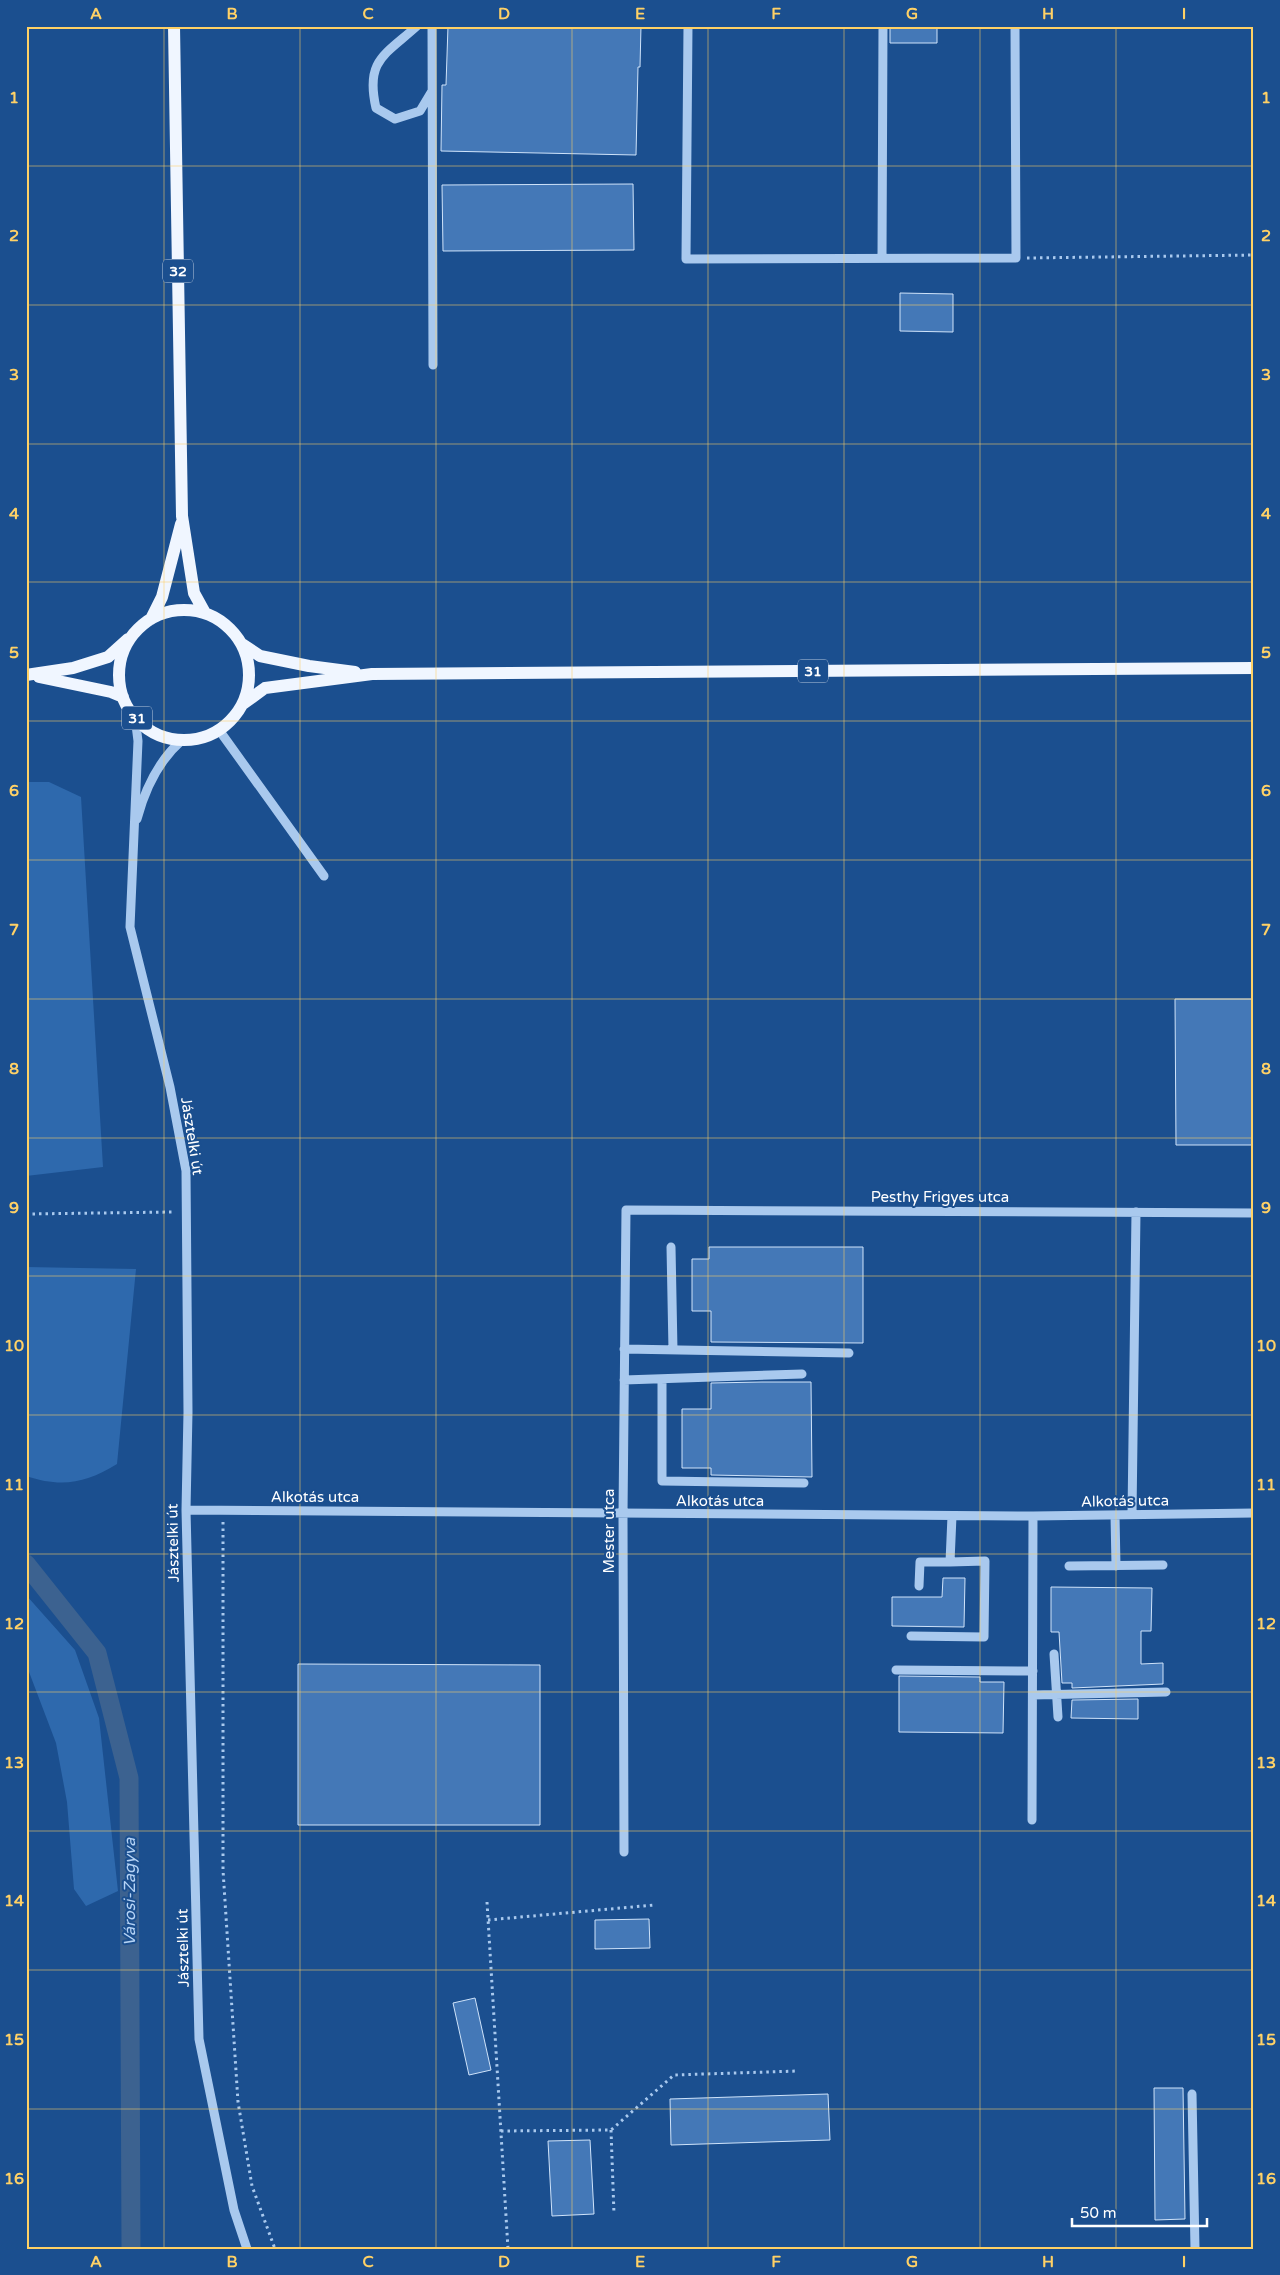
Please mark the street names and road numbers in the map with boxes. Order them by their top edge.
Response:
road number: 32 [163,260,193,282]
road number: 31 [798,659,828,682]
road number: 31 [122,706,152,730]
street label: Jásztelki út [177,1096,207,1176]
street label: Pesthy Frigyes utca [871,1188,1009,1206]
street label: Alkotás utca [271,1488,359,1506]
street label: Mester utca [600,1489,618,1573]
street label: Alkotás utca [1081,1491,1169,1511]
street label: Alkotás utca [676,1492,764,1510]
street label: Jásztelki út [163,1503,183,1582]
street label: Jásztelki út [173,1908,193,1987]

